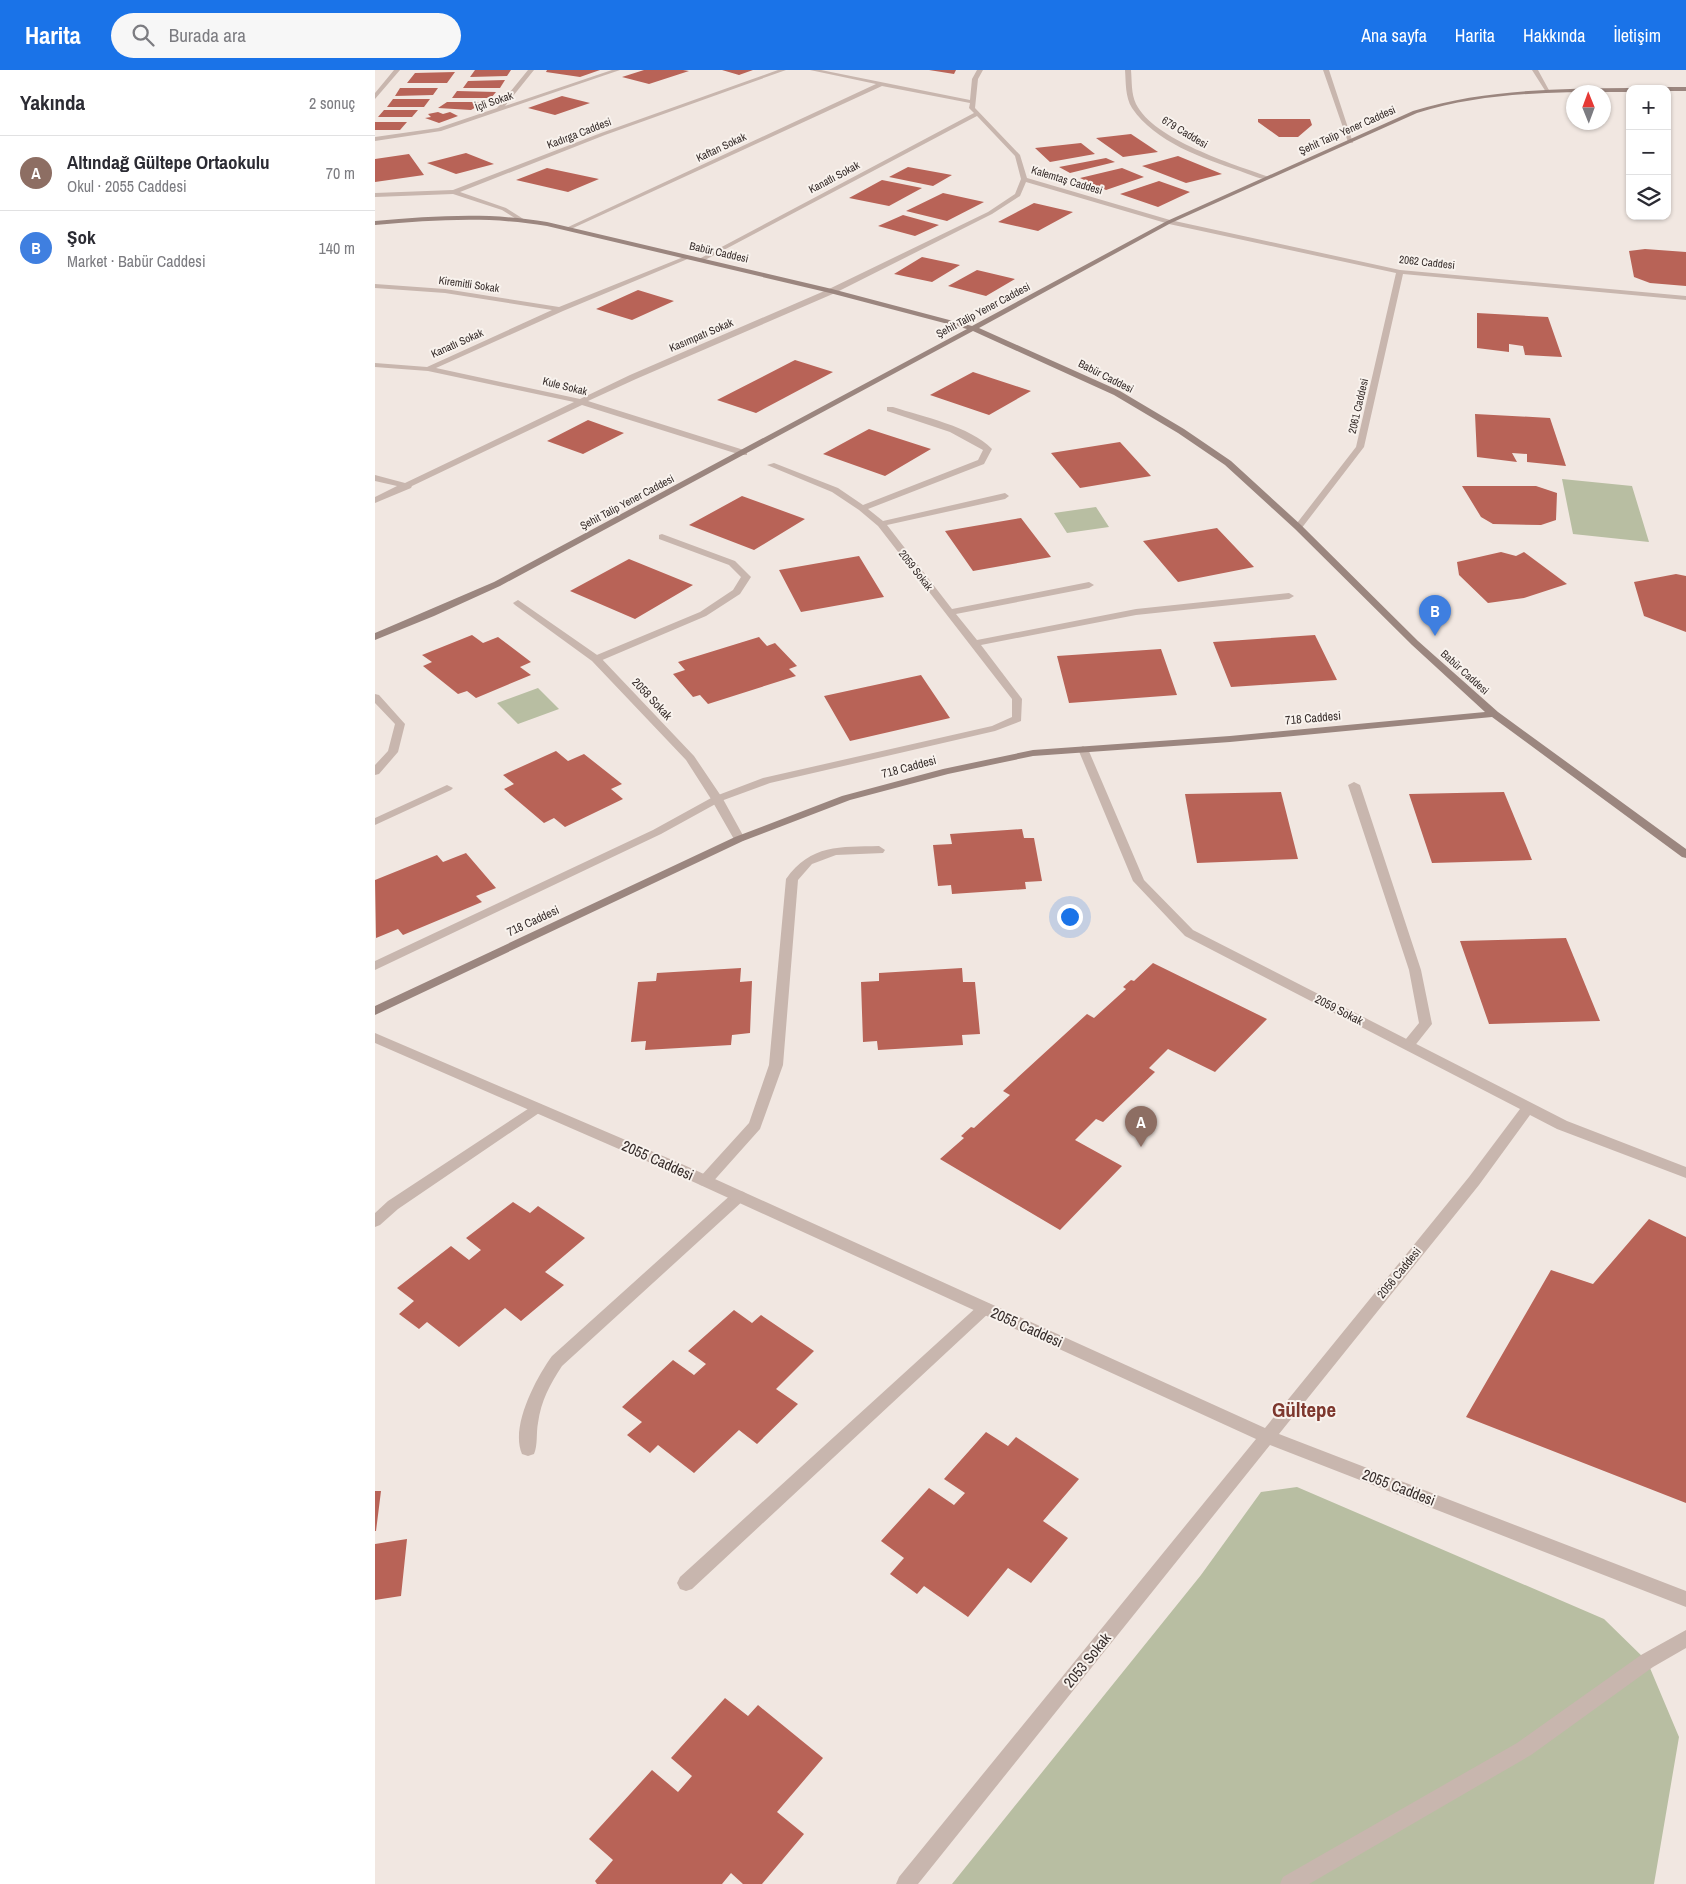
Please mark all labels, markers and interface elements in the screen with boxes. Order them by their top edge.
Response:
search box [111,13,461,58]
text: Harita [25,19,81,51]
icon: search [129,21,157,49]
text: Burada ara [169,22,246,48]
text: Ana sayfa [1361,23,1427,48]
text: Harita [1455,23,1495,48]
text: Hakkında [1523,23,1585,48]
text: İletişim [1613,23,1661,48]
north arrow [1566,85,1611,130]
map controls [1626,85,1671,220]
button: + [1626,85,1671,130]
text: Yakında [20,88,85,117]
street label: İçli Sokak [473,88,515,114]
text: 2 sonuç [309,92,355,114]
street label: Şehit Talip Yener Caddesi [1296,102,1398,158]
street label: 679 Caddesi [1159,113,1211,151]
street label: Kadırga Caddesi [545,114,613,152]
street label: Kaftan Sokak [694,129,749,165]
button: − [1626,130,1671,175]
text: Altındağ Gültepe Ortaokulu [67,149,270,175]
street label: Kanatlı Sokak [806,158,862,196]
text: A [31,162,41,184]
text: 70 m [326,162,355,184]
street label: Kalemtaş Caddesi [1030,163,1104,197]
text: Okul · 2055 Caddesi [67,175,187,197]
button: layers [1626,175,1671,220]
text: Şok [67,224,96,250]
text: B [31,237,41,259]
text: 140 m [319,237,355,259]
street label: Babür Caddesi [688,238,750,266]
text: Market · Babür Caddesi [67,250,206,272]
street label: 2062 Caddesi [1398,252,1456,272]
street label: Kiremitli Sokak [438,273,501,295]
street label: Şehit Talip Yener Caddesi [934,279,1032,341]
street label: Kasımpatı Sokak [667,315,736,355]
street label: Kanatlı Sokak [429,325,486,361]
street label: Babür Caddesi [1076,356,1136,396]
street label: Kule Sokak [541,374,589,398]
street label: 2061 Caddesi [1345,377,1371,435]
street label: Şehit Talip Yener Caddesi [578,471,676,533]
street label: 2059 Sokak [896,547,936,593]
pin: B [1419,595,1451,636]
street label: Babür Caddesi [1438,647,1492,697]
street label: 2058 Sokak [628,675,676,724]
street label: 718 Caddesi [1285,708,1341,728]
street label: 718 Caddesi [880,752,938,782]
street label: 718 Caddesi [504,902,562,940]
your location [1057,904,1083,930]
street label: 2059 Sokak [1312,991,1366,1029]
pin: A [1125,1106,1157,1147]
street label: 2055 Caddesi [619,1135,697,1185]
street label: 2056 Caddesi [1374,1244,1424,1302]
street label: 2055 Caddesi [988,1302,1066,1352]
district label: Gültepe [1272,1395,1336,1424]
street label: 2055 Caddesi [1359,1463,1439,1511]
street label: 2053 Sokak [1058,1627,1116,1692]

